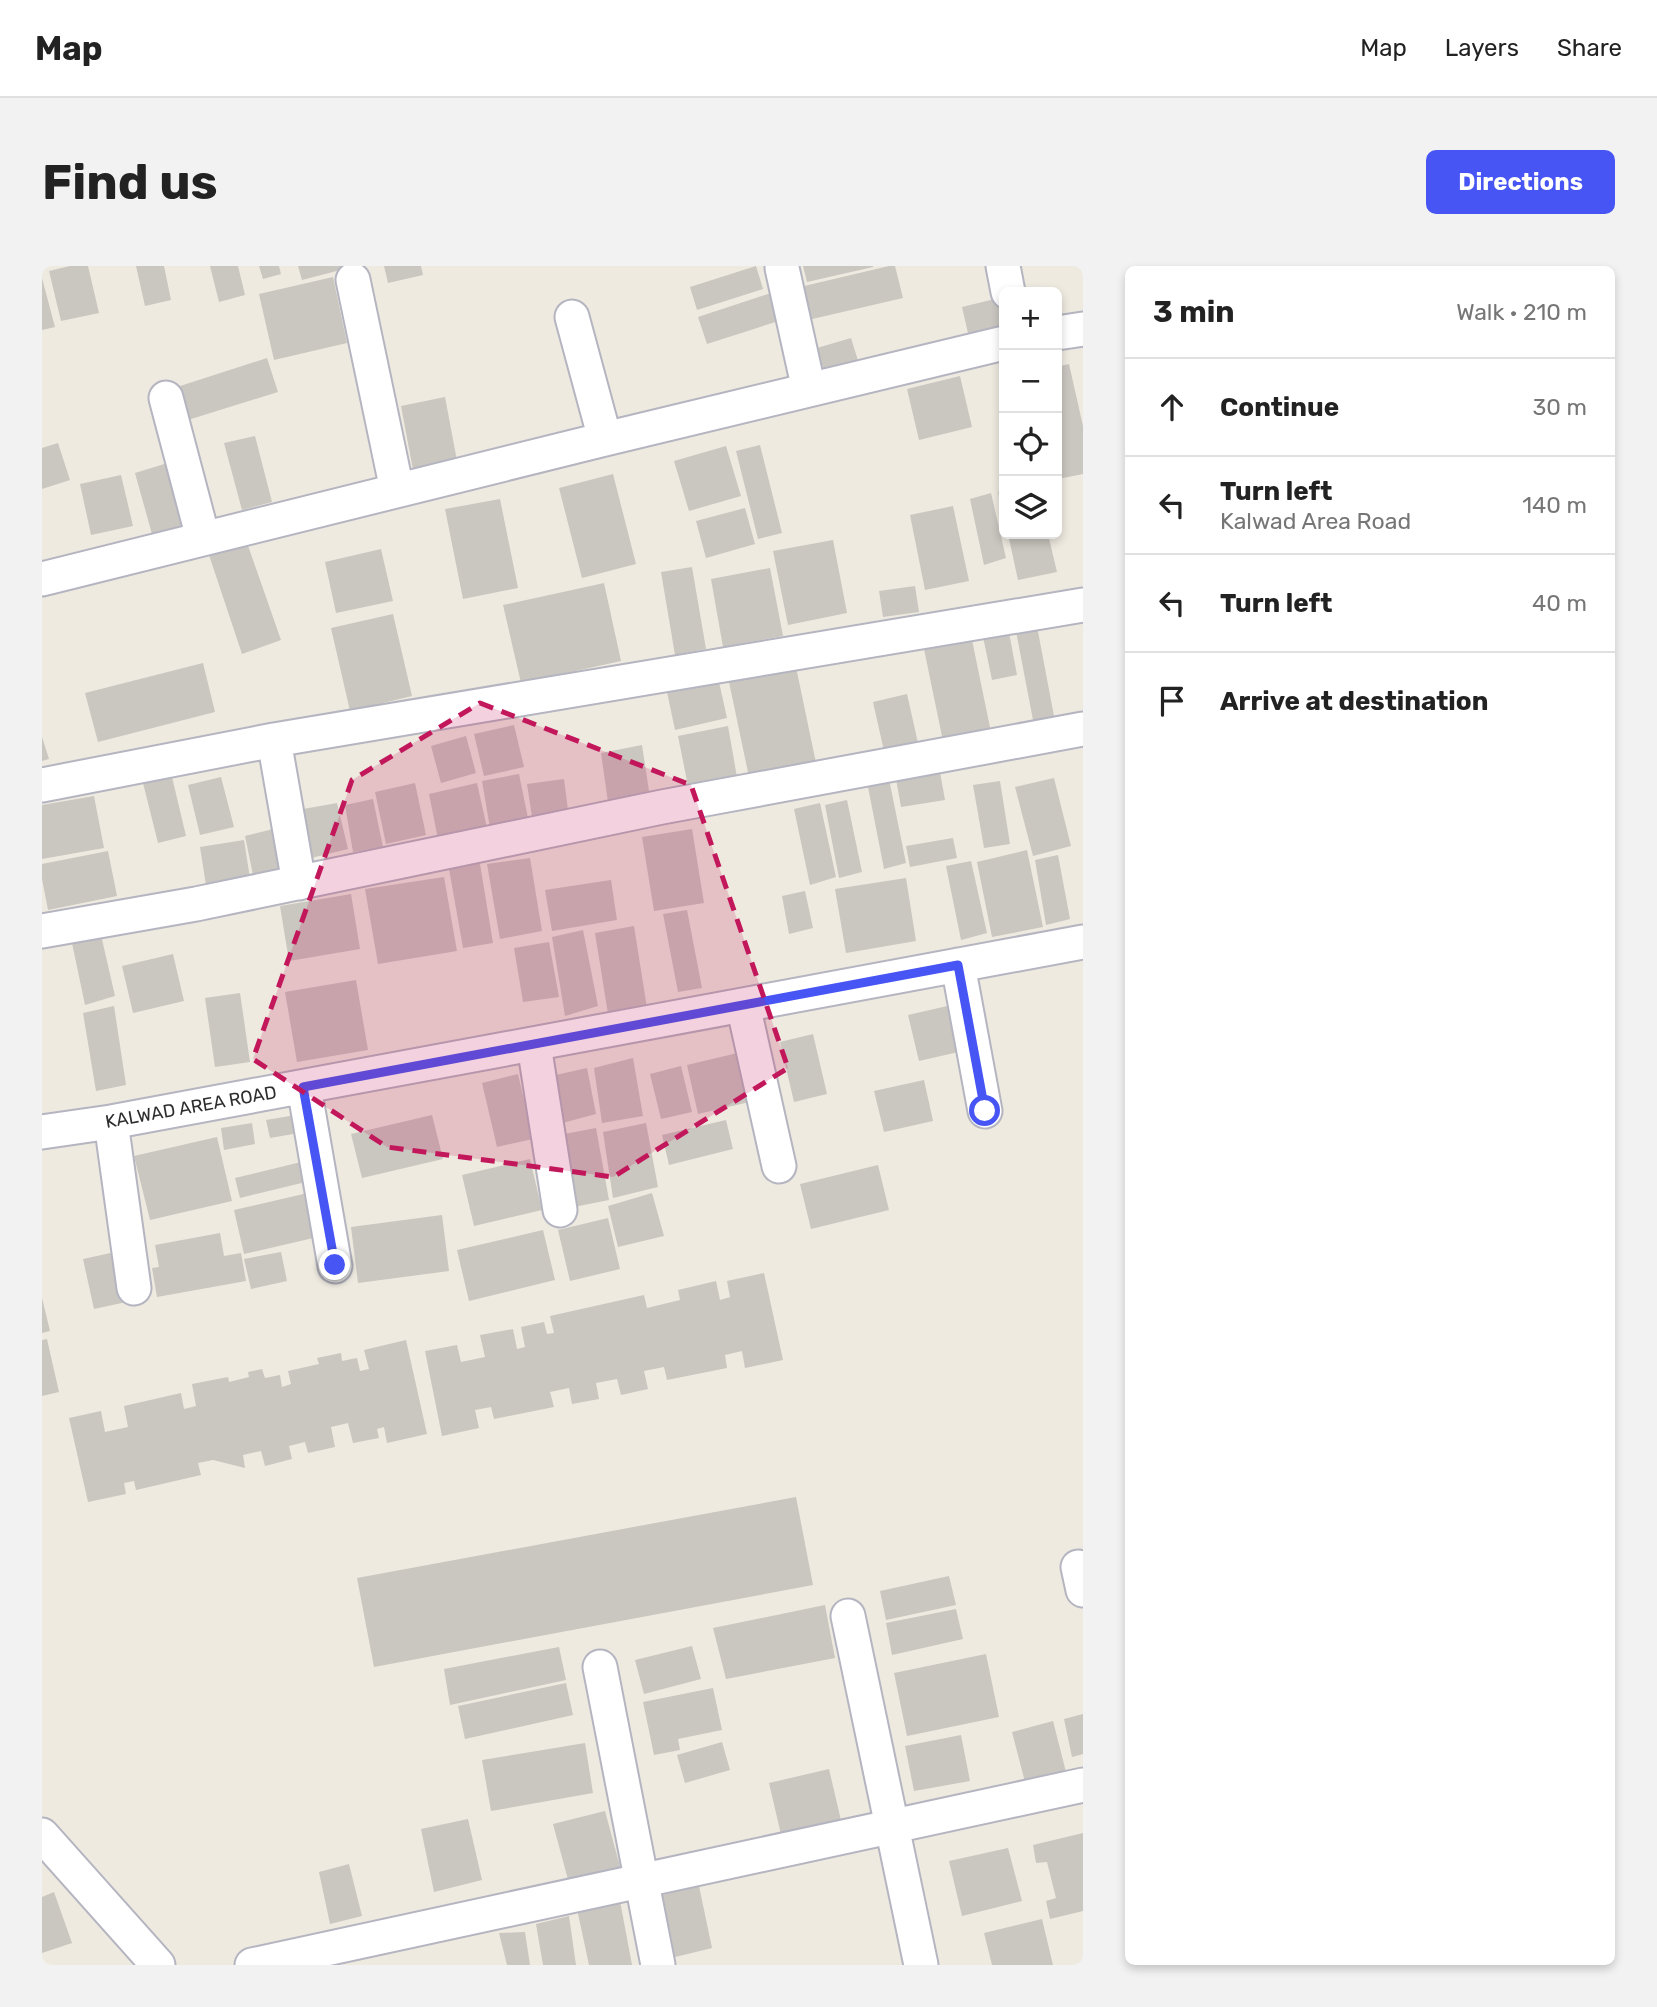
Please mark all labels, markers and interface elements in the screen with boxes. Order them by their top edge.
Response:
text: Map [35,29,103,68]
text: Map [1360,34,1407,62]
text: Layers [1445,34,1519,62]
text: Share [1557,34,1622,62]
button: Directions [1426,150,1615,214]
text: Find us [42,153,218,211]
map controls [999,287,1062,539]
button: + [999,287,1062,350]
text: 3 min [1153,294,1235,330]
text: Walk · 210 m [1456,298,1587,326]
button: − [999,350,1062,413]
icon: ahead [1153,388,1191,426]
text: Continue [1220,392,1339,423]
text: 30 m [1532,393,1587,421]
button: locate [999,413,1062,476]
button: layers [999,476,1062,539]
text: Turn left [1220,476,1332,507]
icon: left [1153,486,1191,524]
text: 140 m [1522,491,1587,519]
text: Kalwad Area Road [1220,507,1411,535]
icon: left [1153,584,1191,622]
text: Turn left [1220,588,1332,619]
text: 40 m [1532,589,1587,617]
icon: arrive [1153,682,1191,720]
text: Arrive at destination [1220,686,1488,717]
street label: KALWAD AREA ROAD [104,1081,278,1133]
route start [969,1095,1000,1126]
route end [319,1249,350,1280]

